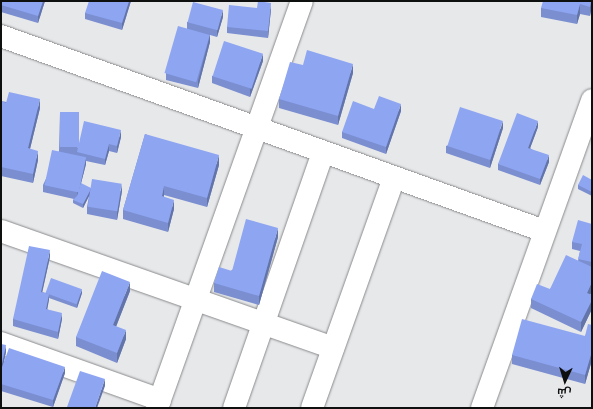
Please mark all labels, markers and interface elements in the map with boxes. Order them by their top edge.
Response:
north arrow [545,361,585,401]
text: ش [557,385,572,400]

